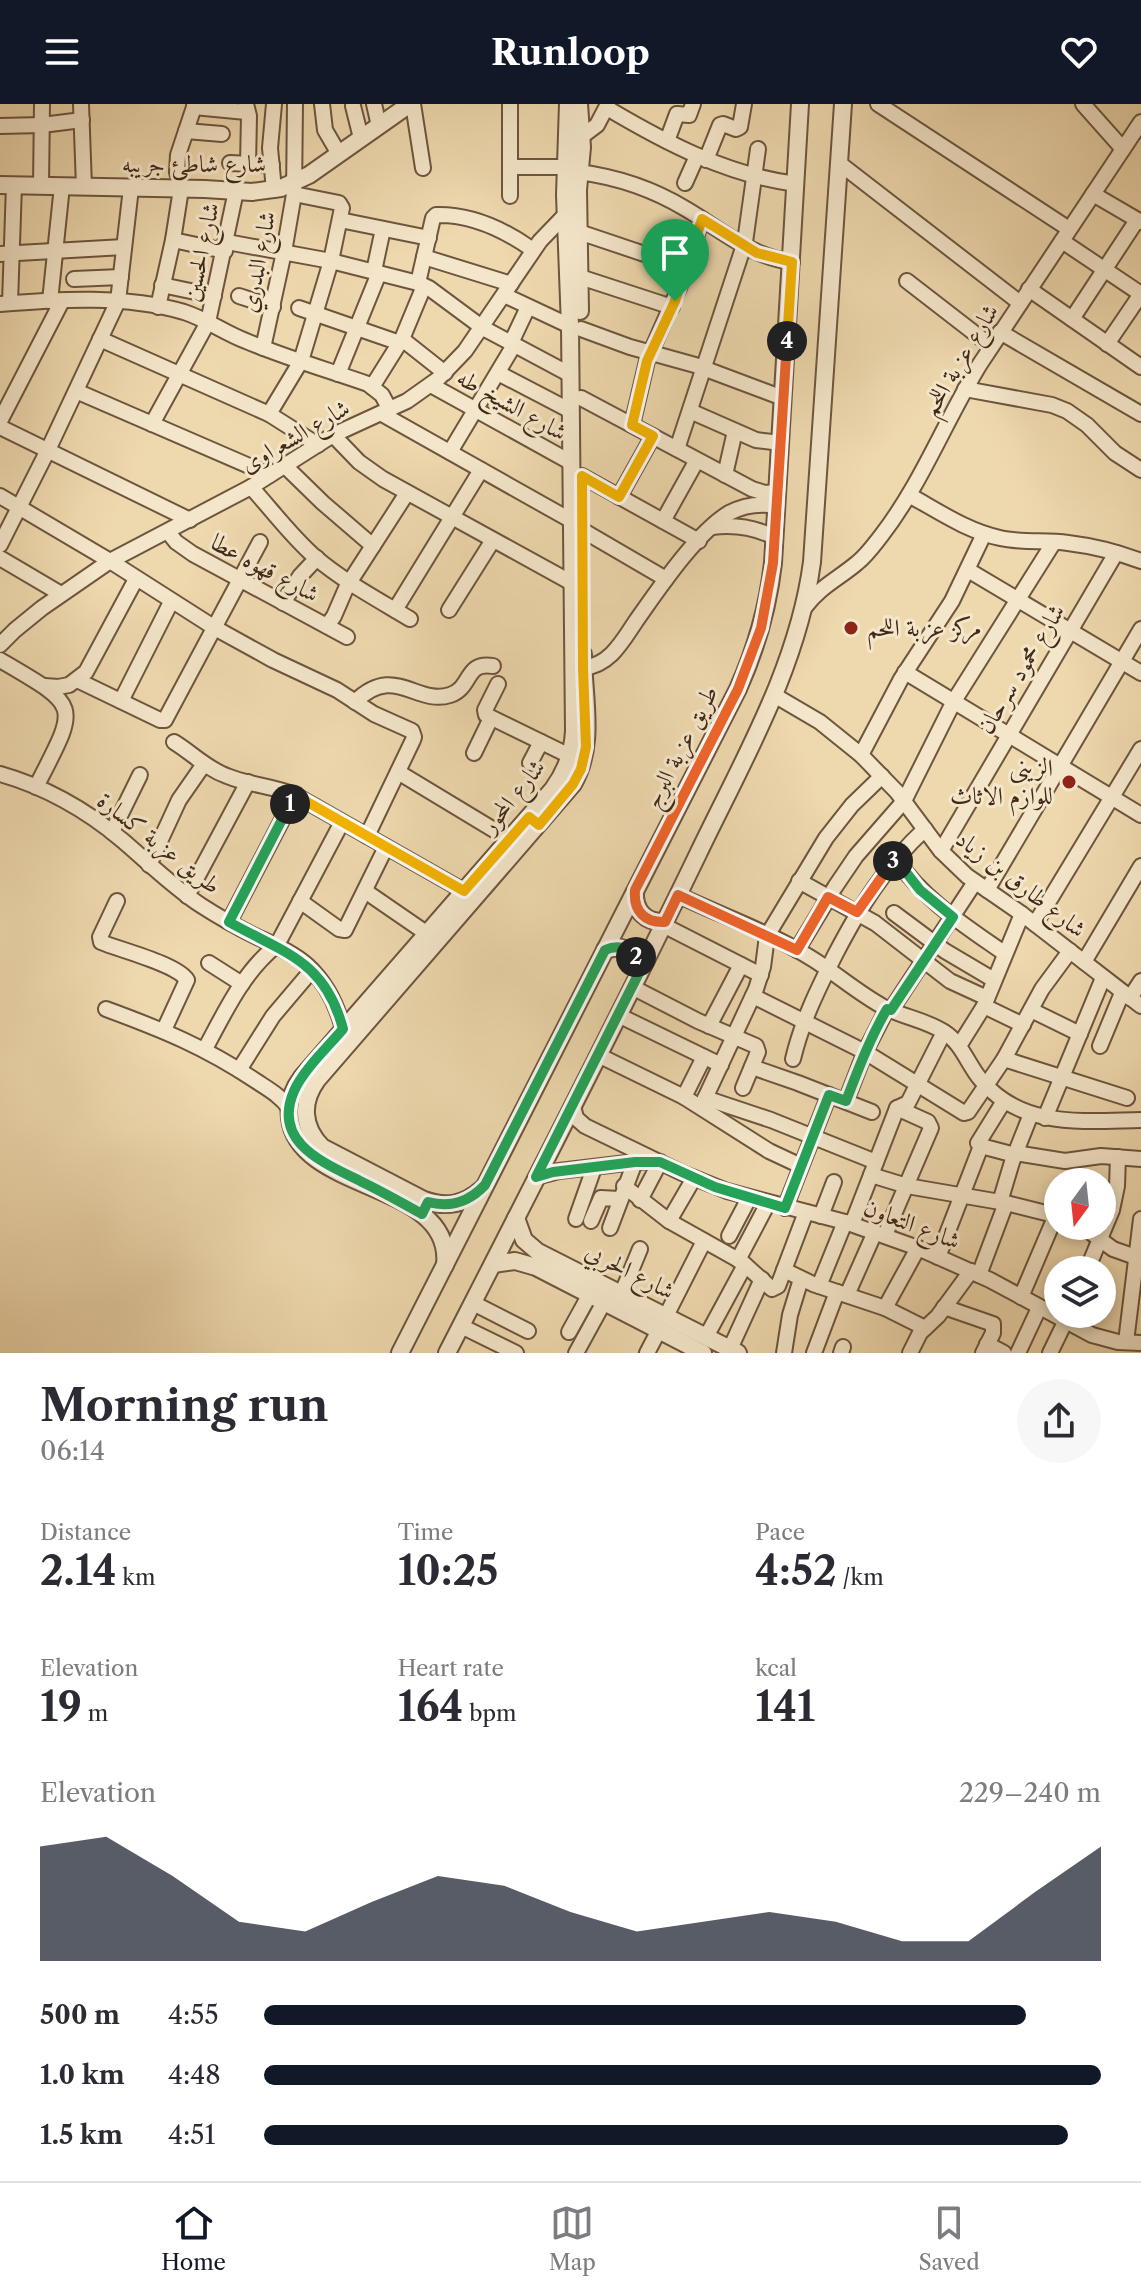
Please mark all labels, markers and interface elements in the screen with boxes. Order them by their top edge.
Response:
icon: menu [40,30,84,74]
text: Runloop [491,30,650,74]
icon: heart [1057,30,1101,74]
street label: شارع شاطئ جريبه [122,149,266,184]
street label: شارع الحسين [176,200,231,305]
street label: شارع البدري [233,209,287,316]
pin [641,219,709,301]
icon: arrive [653,231,697,275]
street label: شارع عزبة اللحم [915,298,1011,425]
pin: 4 [767,321,807,361]
text: 4 [780,327,794,354]
street label: شارع الشيخ طه [449,362,572,453]
street label: شارع الشعراوى [235,393,358,484]
street label: شارع قهوه عطا [203,527,324,613]
street label: شارع محمود سرحان [970,599,1076,742]
place label: مركز عزبة اللحم [867,613,982,650]
marker: مركز عزبة اللحم [842,619,860,637]
street label: طريق عزبة البرج [637,681,730,816]
street label: شارع المحور [473,753,556,844]
place label: الزينى للوازم الاثاث [950,753,1053,817]
marker: الزينى للوازم الاثاث [1060,773,1078,791]
pin: 1 [270,784,310,824]
street label: طريق عزبة كسارة [90,785,227,902]
text: 1 [285,790,295,817]
street label: شارع طارق بن زياد [947,824,1092,948]
pin: 3 [873,841,913,881]
text: 3 [887,847,899,874]
pin: 2 [616,937,656,977]
text: 2 [630,943,643,970]
north arrow [1044,1168,1116,1240]
map controls [1044,1168,1116,1328]
street label: شارع التعاون [858,1192,964,1261]
street label: شارع الحربي [578,1236,680,1311]
button: layers [1044,1256,1116,1328]
text: Morning run [40,1378,329,1432]
button: share [1017,1379,1101,1463]
text: 06:14 [40,1435,105,1467]
text: Distance [40,1519,131,1546]
text: Time [398,1519,453,1546]
text: Pace [755,1519,805,1546]
text: 2.14 [40,1546,116,1595]
text: 10:25 [398,1546,498,1595]
text: 4:52 [755,1546,837,1595]
text: km [116,1564,155,1591]
text: /km [837,1564,884,1591]
text: Elevation [40,1655,138,1682]
text: Heart rate [398,1655,504,1682]
text: kcal [755,1655,797,1682]
text: 19 [40,1682,82,1731]
text: 164 [398,1682,463,1731]
text: 141 [755,1682,815,1731]
text: m [82,1700,108,1727]
text: bpm [463,1700,516,1727]
text: Elevation [40,1777,156,1809]
text: 229–240 m [959,1777,1101,1809]
text: 500 m [40,1999,120,2031]
text: 4:55 [168,1999,219,2031]
text: 1.0 km [40,2059,125,2091]
text: 4:48 [168,2059,221,2091]
text: 1.5 km [40,2119,123,2151]
text: 4:51 [168,2119,215,2151]
tab: Home [161,2201,226,2276]
tab: Map [549,2201,596,2276]
tab: Saved [919,2201,980,2276]

